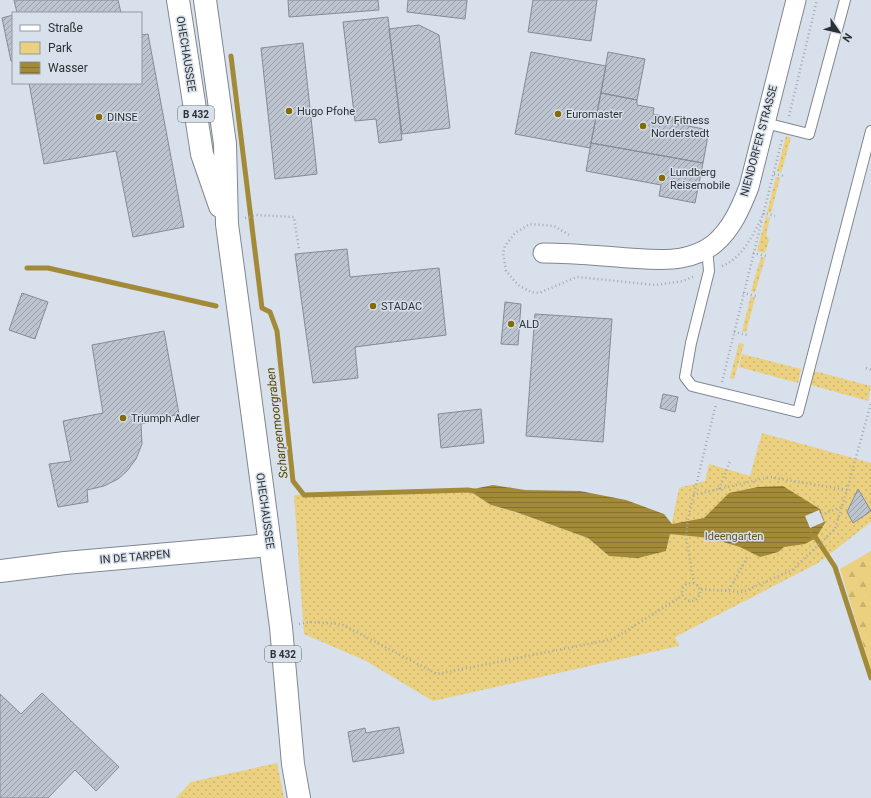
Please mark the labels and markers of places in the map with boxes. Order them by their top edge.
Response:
place label: Hugo Pfohe [297,105,355,118]
marker: Hugo Pfohe [284,106,294,116]
place label: Euromaster [566,108,623,121]
marker: Euromaster [553,109,563,119]
place label: DINSE [107,111,138,124]
marker: DINSE [94,112,104,122]
place label: JOY Fitness Norderstedt [651,114,710,140]
marker: JOY Fitness Norderstedt [638,121,648,131]
place label: Lundberg Reisemobile [670,166,730,192]
marker: Lundberg Reisemobile [657,173,667,183]
place label: STADAC [381,300,422,313]
marker: STADAC [368,301,378,311]
place label: ALD [519,318,539,331]
marker: ALD [506,319,516,329]
place label: Triumph Adler [131,412,200,425]
marker: Triumph Adler [118,413,128,423]

